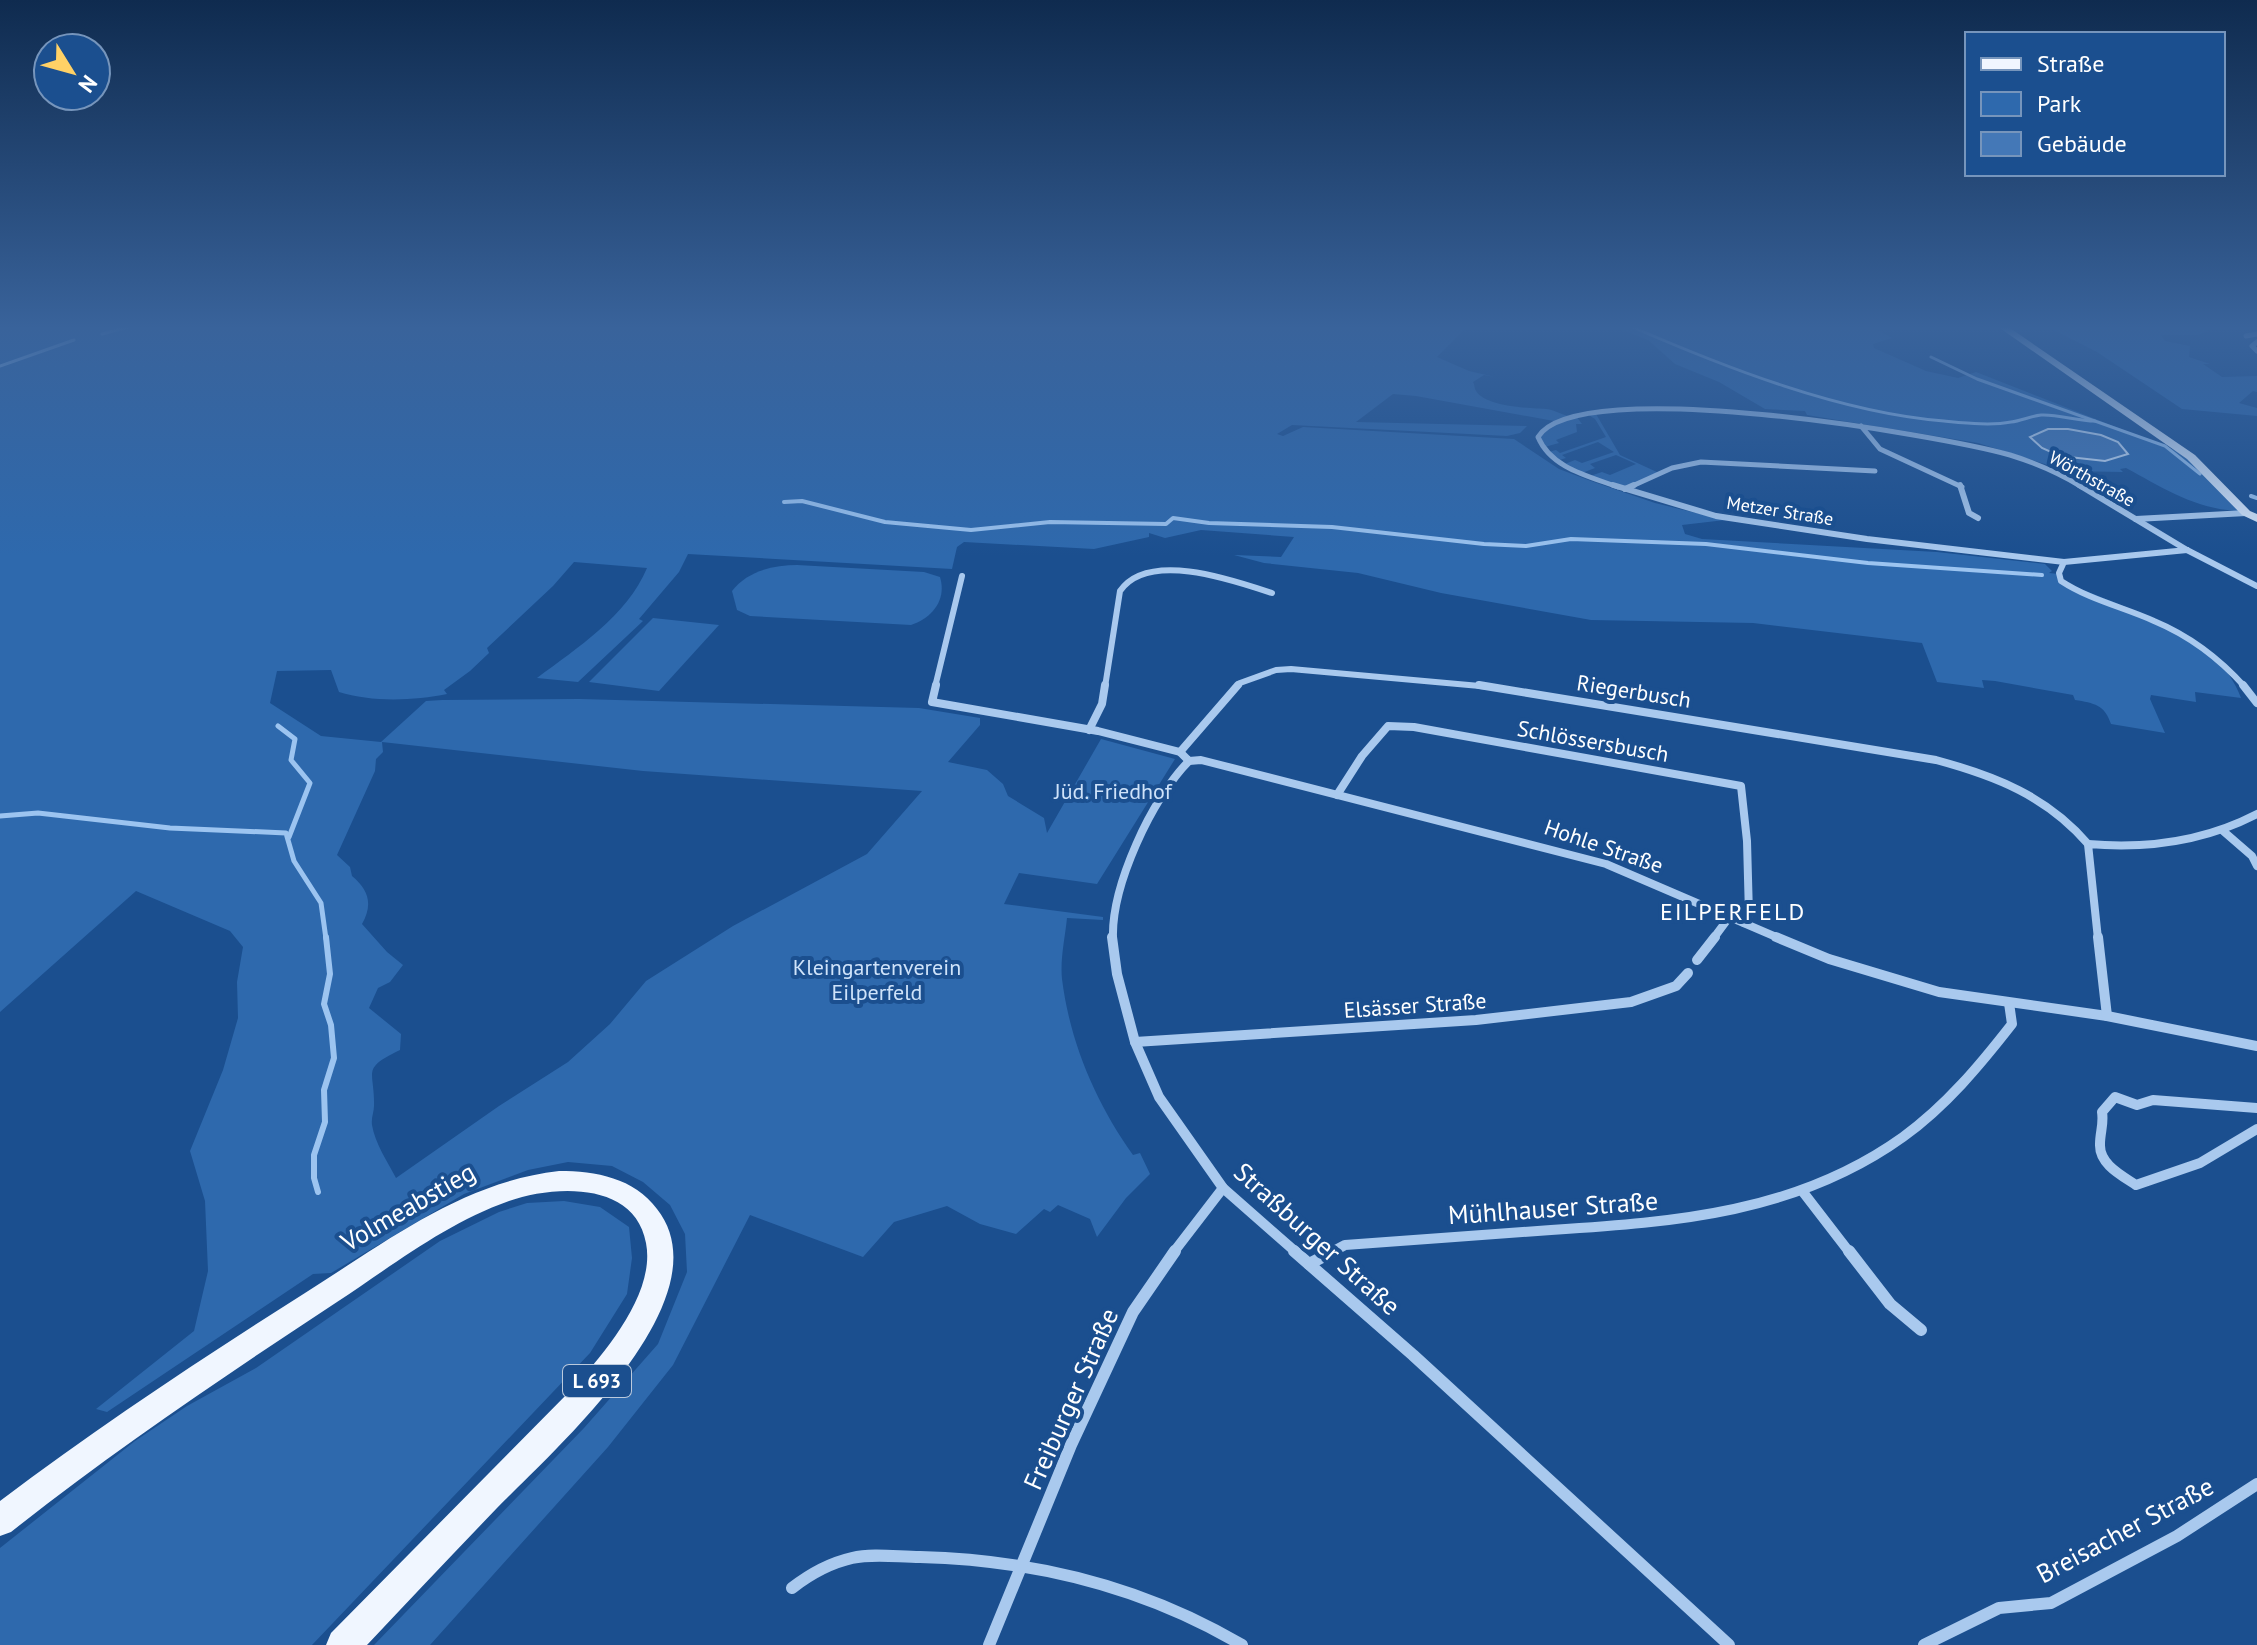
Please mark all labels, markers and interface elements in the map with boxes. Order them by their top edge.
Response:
north arrow [32,32,112,112]
legend [1965,32,2225,176]
text: Straße [2037,48,2104,79]
text: N [72,70,104,98]
text: Park [2037,88,2082,119]
text: Gebäude [2037,128,2127,159]
street label: Wörthstraße [2045,445,2139,512]
street label: Metzer Straße [1725,491,1835,530]
street label: Riegerbusch [1575,668,1693,714]
street label: Schlössersbusch [1515,714,1671,768]
park label: Jüd. Friedhof [1053,777,1173,805]
street label: Hohle Straße [1541,813,1667,879]
district label: EILPERFELD [1660,896,1806,927]
park label: Kleingartenverein Eilperfeld [793,953,961,1006]
street label: Elsässer Straße [1343,986,1487,1024]
street label: Volmeabstieg [334,1155,481,1259]
street label: Straßburger Straße [1227,1155,1407,1322]
street label: Mühlhauser Straße [1447,1184,1659,1231]
street label: Freiburger Straße [1016,1303,1125,1495]
road number: L 693 [563,1365,631,1397]
street label: Breisacher Straße [2031,1469,2219,1590]

